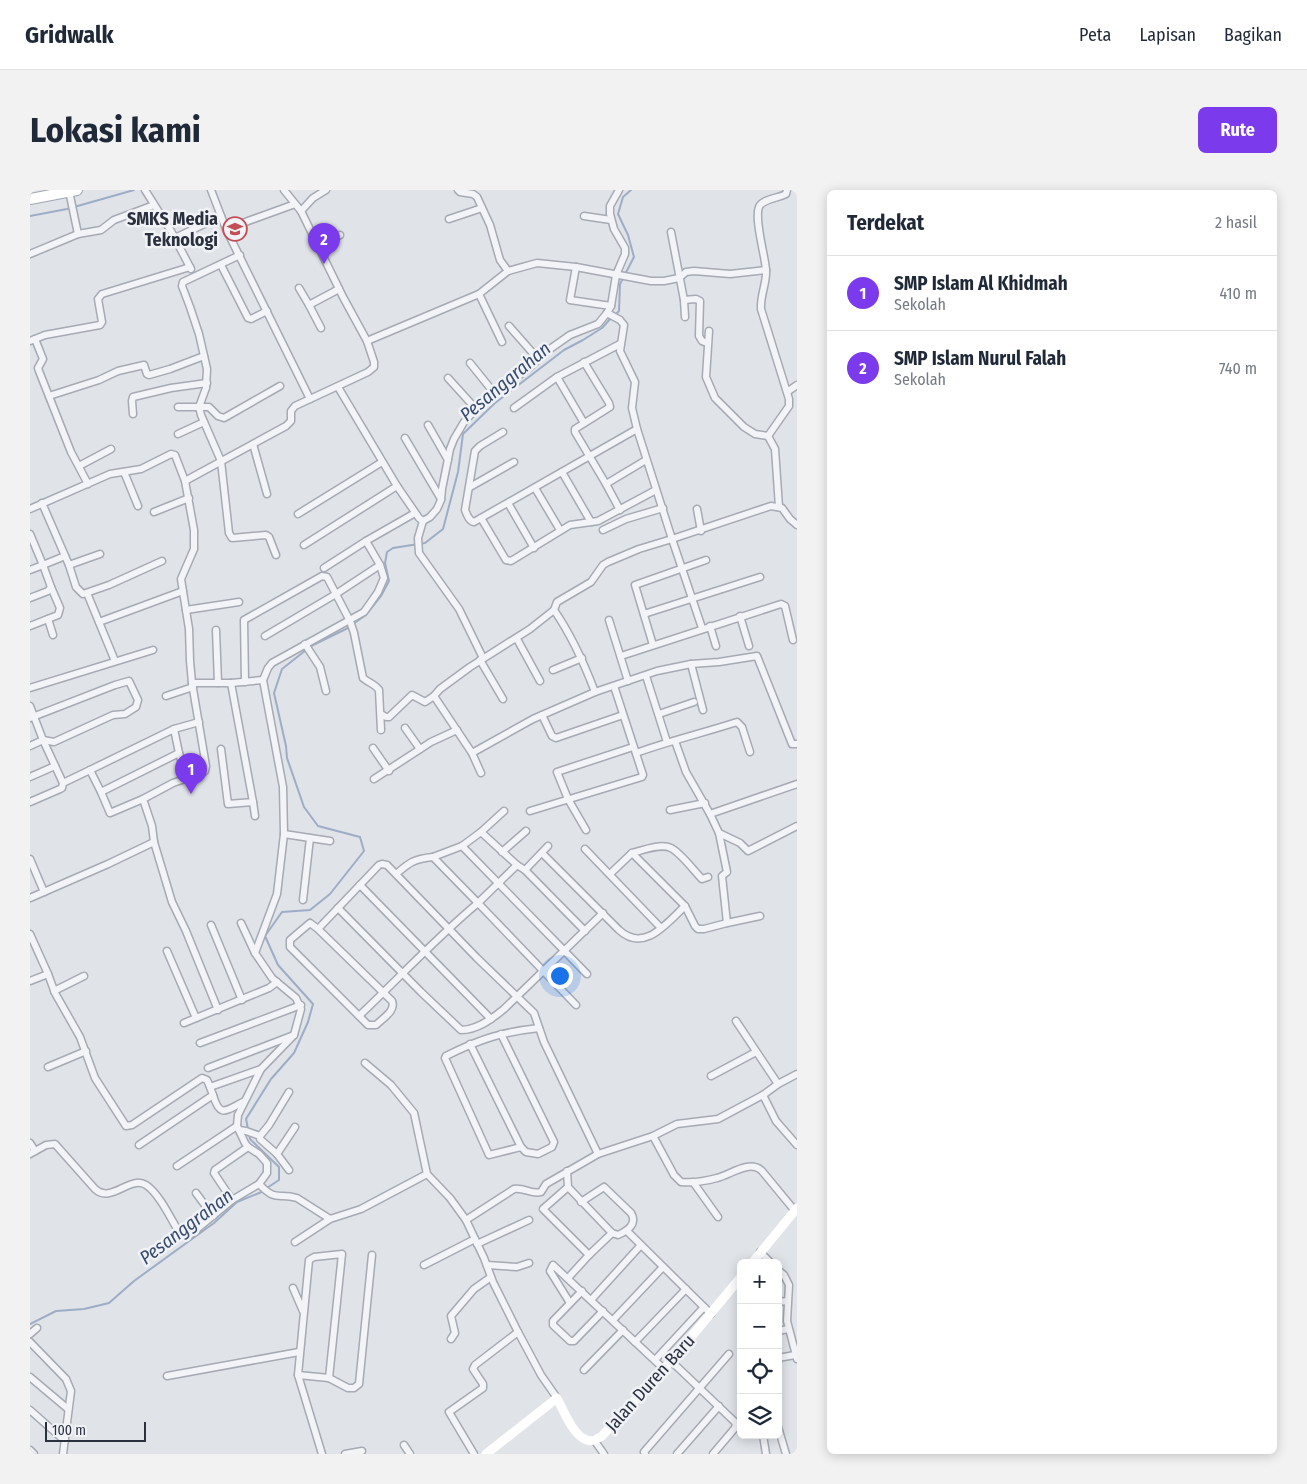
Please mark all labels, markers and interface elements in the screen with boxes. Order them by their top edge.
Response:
text: Gridwalk [25,21,114,49]
text: Peta [1079,24,1111,46]
text: Lapisan [1139,24,1196,46]
text: Bagikan [1224,24,1282,46]
button: Rute [1198,107,1277,153]
text: Lokasi kami [30,109,201,151]
place label: SMKS Media Teknologi [127,208,218,251]
text: Terdekat [847,210,924,236]
text: 2 hasil [1215,213,1257,232]
school or university icon: SMKS Media Teknologi [222,216,248,242]
pin: 2 [308,223,340,264]
text: SMP Islam Al Khidmah [894,272,1068,295]
text: 1 [860,284,866,303]
text: 410 m [1219,284,1257,303]
text: Sekolah [894,295,946,314]
water label: Pesanggrahan [455,337,555,426]
text: SMP Islam Nurul Falah [894,347,1066,370]
text: 2 [859,359,867,378]
text: 740 m [1219,359,1257,378]
text: Sekolah [894,370,946,389]
pin: 1 [175,753,207,794]
your location [547,963,573,989]
water label: Pesanggrahan [135,1184,238,1269]
map controls [737,1259,782,1439]
button: + [737,1259,782,1304]
button: − [737,1304,782,1349]
street label: Jalan Duren Baru [601,1330,699,1436]
button: locate [737,1349,782,1394]
button: layers [737,1394,782,1439]
scale bar [45,1419,146,1442]
text: 100 m [52,1422,86,1439]

